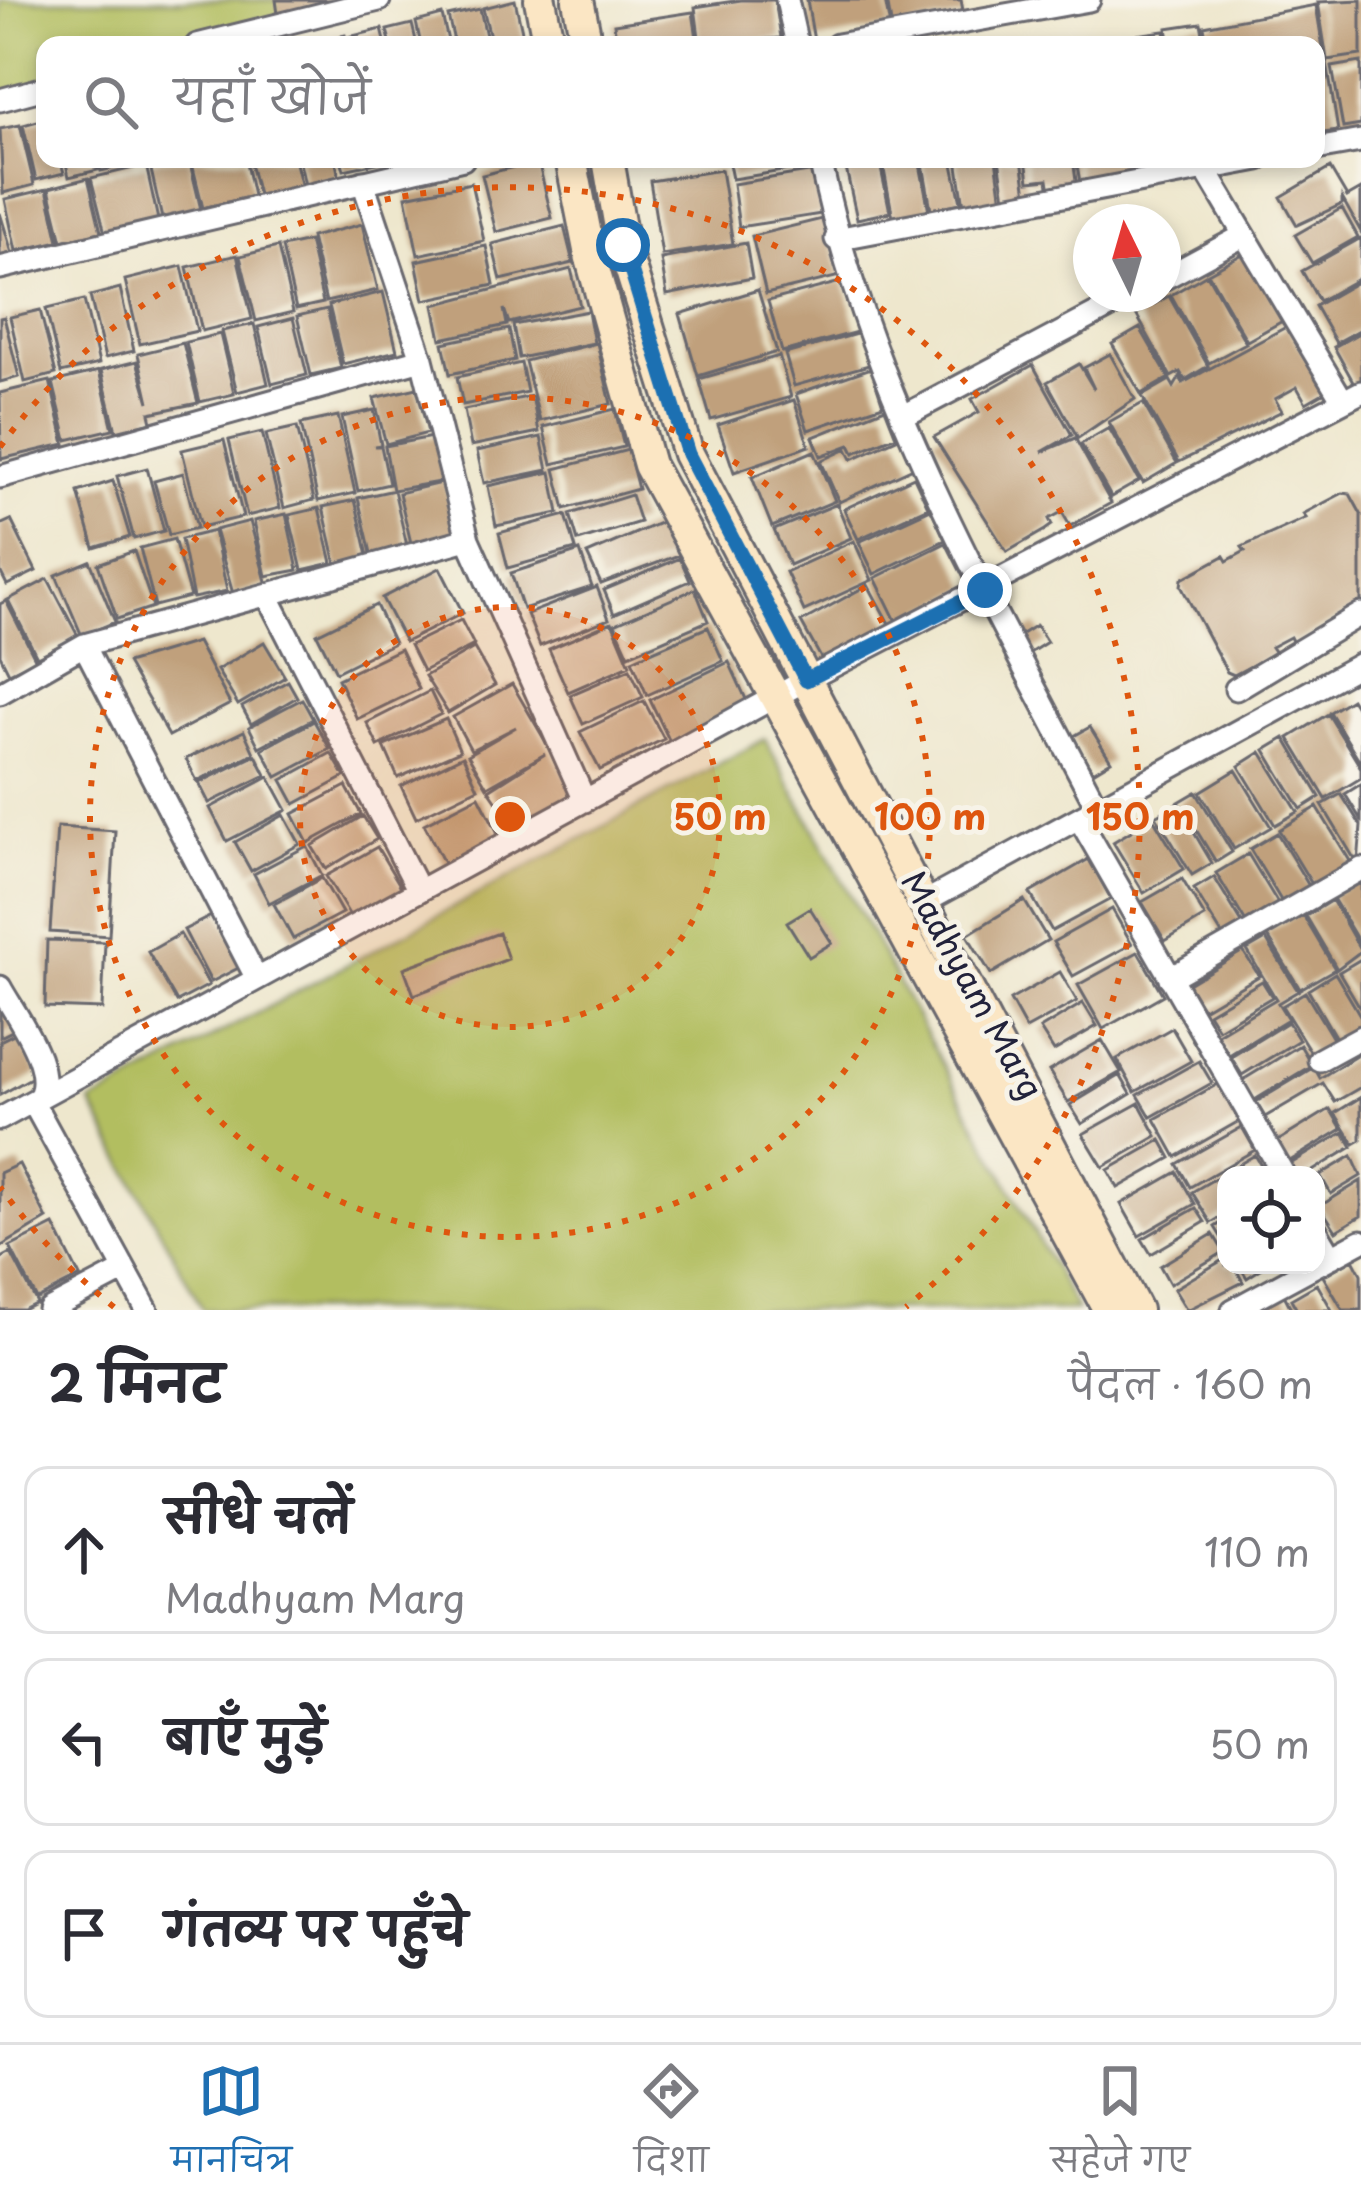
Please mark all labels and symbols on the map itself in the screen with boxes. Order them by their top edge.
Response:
north arrow [1073,204,1181,312]
route start [596,218,650,272]
route end [958,563,1012,617]
text: 50 m [673,788,767,842]
text: 100 m [874,788,986,842]
text: 150 m [1085,788,1195,842]
centre of rings [489,796,531,838]
street label: Madhyam Marg [890,861,1057,1107]

